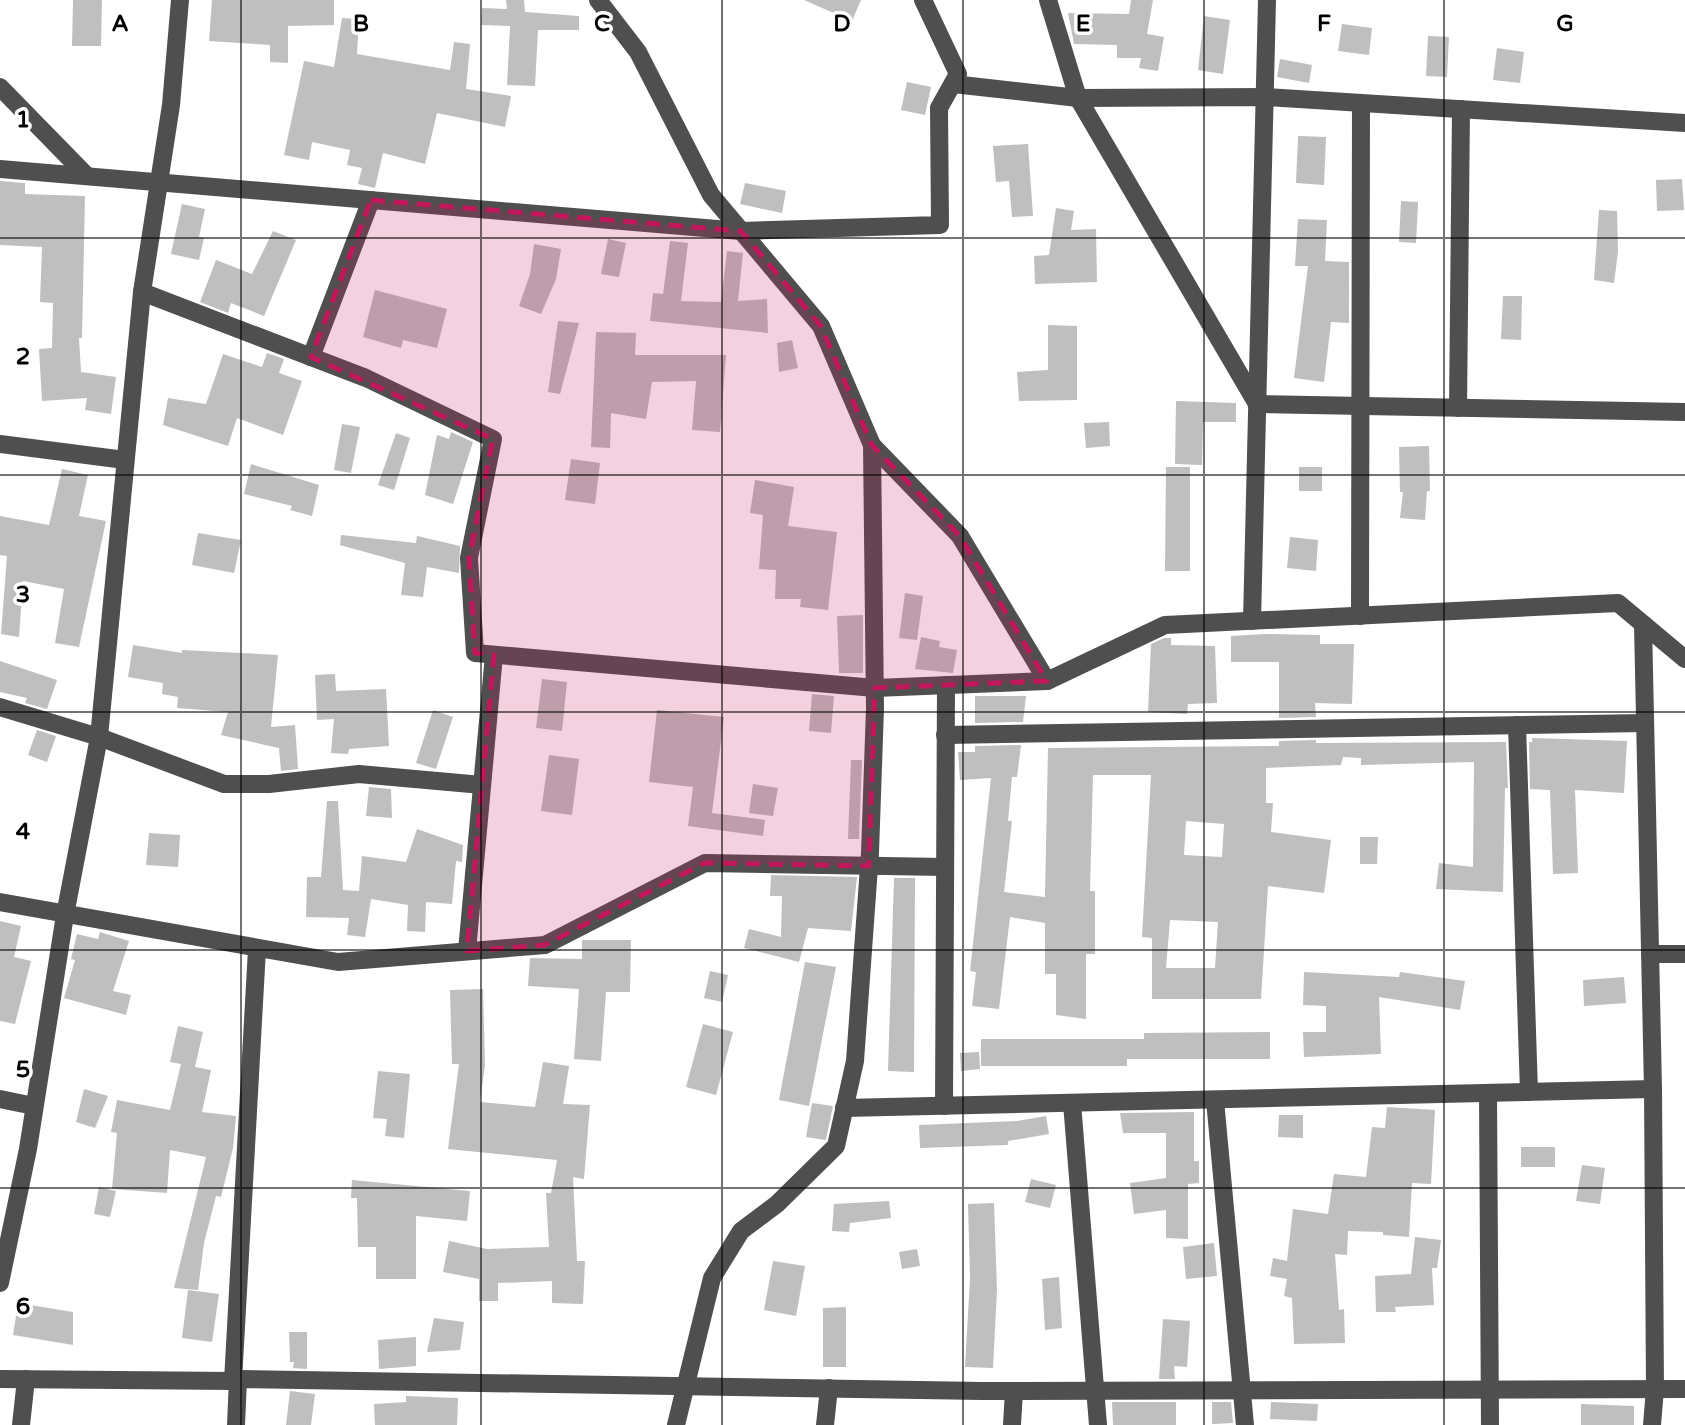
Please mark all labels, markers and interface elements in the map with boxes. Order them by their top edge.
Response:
text: A [111,10,129,38]
text: B [353,10,369,38]
text: C [594,10,610,38]
text: D [833,10,851,38]
text: E [1076,10,1090,38]
text: F [1317,10,1331,38]
text: G [1556,10,1574,38]
text: 1 [16,106,30,134]
text: 2 [16,343,30,371]
text: 3 [16,581,30,609]
text: 4 [16,818,31,846]
text: 5 [16,1056,30,1084]
text: 6 [16,1293,30,1321]

